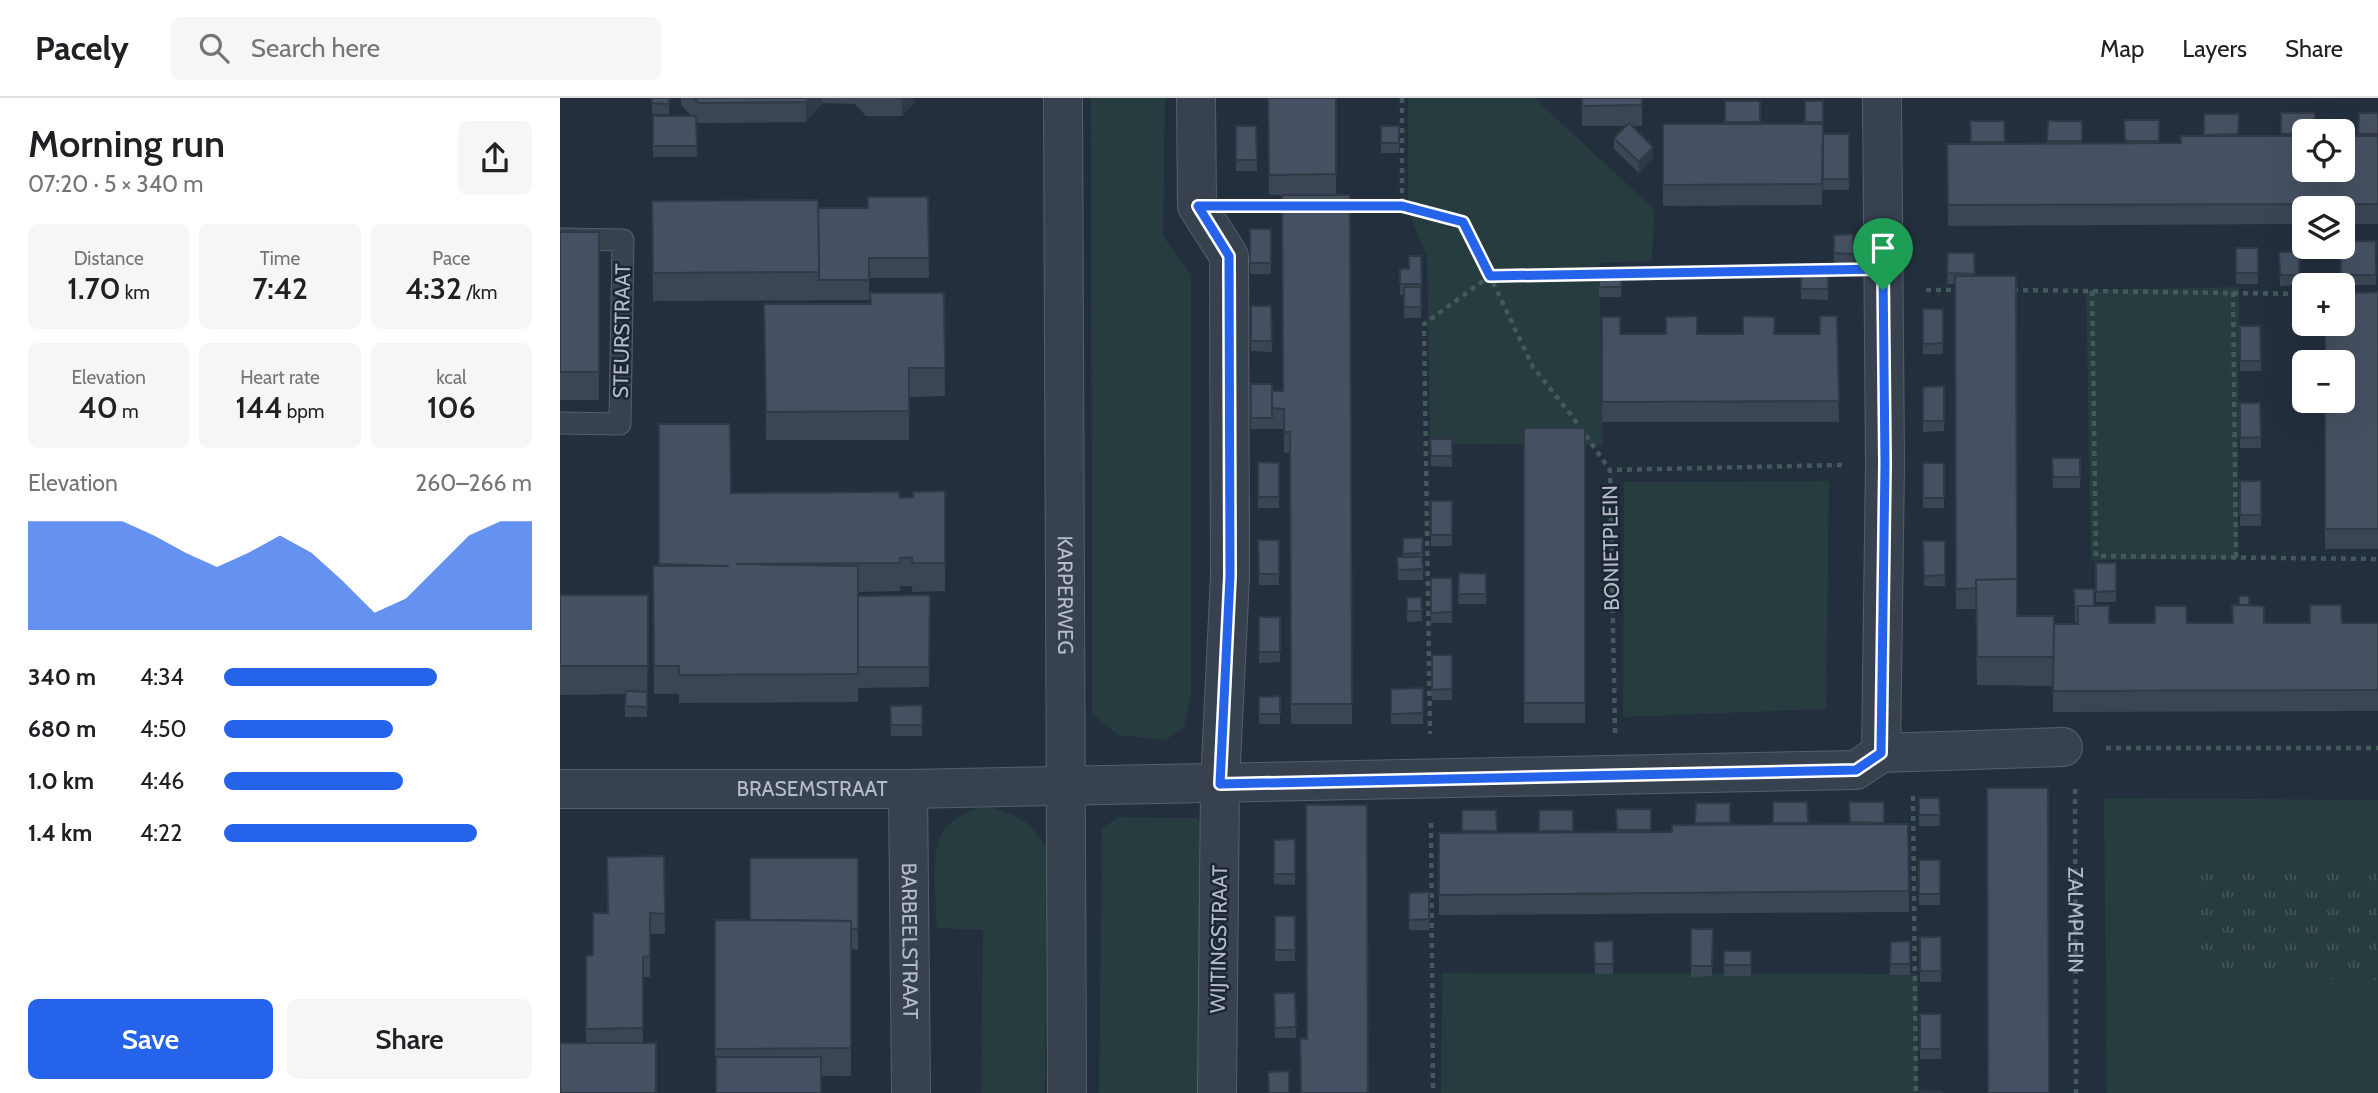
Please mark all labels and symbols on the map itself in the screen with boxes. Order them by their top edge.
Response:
pin [1853,218,1913,290]
street label: STEURSTRAAT [608,263,635,399]
street label: BONIETPLEIN [1597,485,1624,611]
street label: KARPERWEG [1053,535,1078,655]
street label: BRASEMSTRAAT [736,776,888,801]
street label: BARBEELSTRAAT [897,863,923,1019]
street label: WIJTINGSTRAAT [1205,865,1232,1013]
street label: ZALMPLEIN [2063,867,2089,973]

